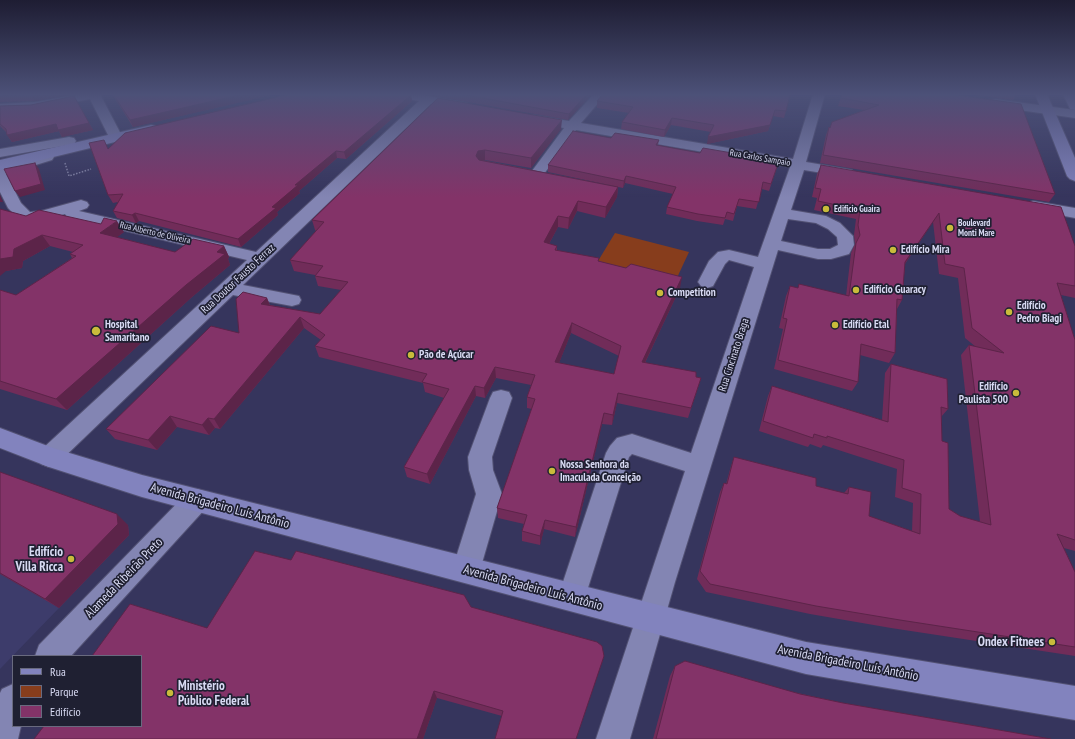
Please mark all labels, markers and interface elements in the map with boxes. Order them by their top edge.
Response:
street label: Rua Carlos Sampaio [729,147,791,169]
marker: Edifício Guaira [821,204,831,214]
place label: Edifício Guaira [834,204,880,214]
place label: Boulevard Monti Mare [958,218,995,239]
street label: Rua Alberto de Oliveira [119,220,191,246]
marker: Boulevard Monti Mare [945,223,955,233]
street label: Rua Doutor Fausto Ferraz [198,241,278,317]
place label: Edifício Mira [901,243,950,257]
marker: Edifício Mira [888,245,898,255]
place label: Edifício Guaracy [864,283,926,297]
marker: Edifício Guaracy [851,285,861,295]
place label: Competition [668,286,716,300]
marker: Competition [655,288,665,298]
place label: Edifício Pedro Biagi [1017,299,1062,325]
marker: Edifício Pedro Biagi [1004,307,1014,317]
street label: Rua Cincinato Braga [716,317,752,393]
place label: Hospital Samaritano [105,318,149,344]
place label: Edifício Etal [843,318,889,332]
marker: Edifício Etal [830,320,840,330]
marker: Hospital Samaritano [90,325,102,337]
place label: Pão de Açúcar [419,348,473,362]
marker: Pão de Açúcar [406,350,416,360]
place label: Edifício Paulista 500 [959,380,1008,406]
marker: Edifício Paulista 500 [1011,388,1021,398]
place label: Nossa Senhora da Imaculada Conceição [560,458,641,484]
marker: Nossa Senhora da Imaculada Conceição [547,466,557,476]
street label: Avenida Brigadeiro Luís Antônio [149,480,291,532]
street label: Alameda Ribeirão Preto [82,535,166,621]
place label: Edifício Villa Ricca [15,544,63,575]
marker: Edifício Villa Ricca [66,554,76,564]
street label: Avenida Brigadeiro Luís Antônio [462,562,604,614]
place label: Ondex Fitnees [978,634,1044,650]
marker: Ondex Fitnees [1047,637,1057,647]
street label: Avenida Brigadeiro Luís Antônio [776,642,920,684]
legend [12,655,142,727]
text: Rua [50,664,66,679]
place label: Ministério Público Federal [178,678,249,709]
text: Parque [50,684,79,699]
marker: Ministério Público Federal [165,688,175,698]
text: Edifício [50,704,81,719]

